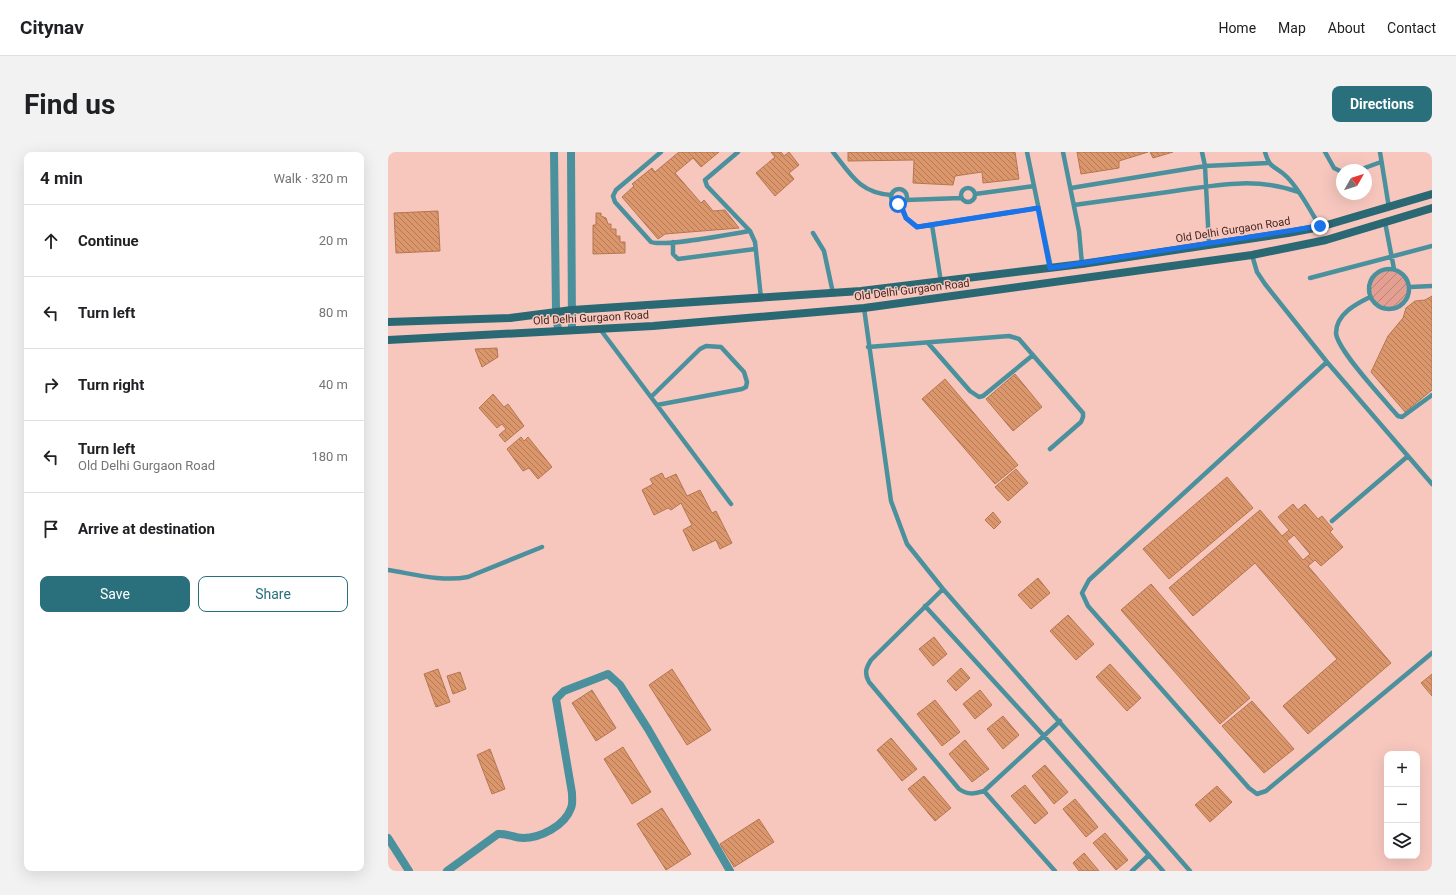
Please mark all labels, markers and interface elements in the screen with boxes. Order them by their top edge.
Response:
text: Citynav [20,16,84,39]
text: Home [1218,20,1256,36]
text: Map [1278,20,1306,36]
text: About [1328,20,1365,36]
text: Contact [1387,20,1436,36]
button: Directions [1332,86,1432,122]
text: Find us [24,88,115,121]
north arrow [1336,164,1372,200]
text: 4 min [40,168,83,188]
text: Walk · 320 m [273,171,348,186]
route start [889,195,907,213]
street label: Old Delhi Gurgaon Road [1175,215,1291,245]
route end [1311,217,1329,235]
icon: ahead [40,230,62,252]
text: Continue [78,232,139,250]
text: 20 m [319,233,348,248]
street label: Old Delhi Gurgaon Road [854,276,970,304]
icon: left [40,302,62,324]
text: Turn left [78,304,135,322]
text: 80 m [319,305,348,320]
street label: Old Delhi Gurgaon Road [533,308,649,328]
icon: right [40,374,62,396]
text: Turn right [78,376,144,394]
text: 40 m [319,377,348,392]
text: Turn left [78,440,135,458]
icon: left [40,446,62,468]
text: 180 m [311,449,348,464]
text: Old Delhi Gurgaon Road [78,458,215,473]
icon: arrive [40,518,62,540]
text: Arrive at destination [78,520,215,538]
button: Save [40,576,190,612]
button: Share [198,576,348,612]
map controls [1384,751,1420,859]
button: + [1384,751,1420,787]
button: − [1384,787,1420,823]
button: layers [1384,823,1420,859]

